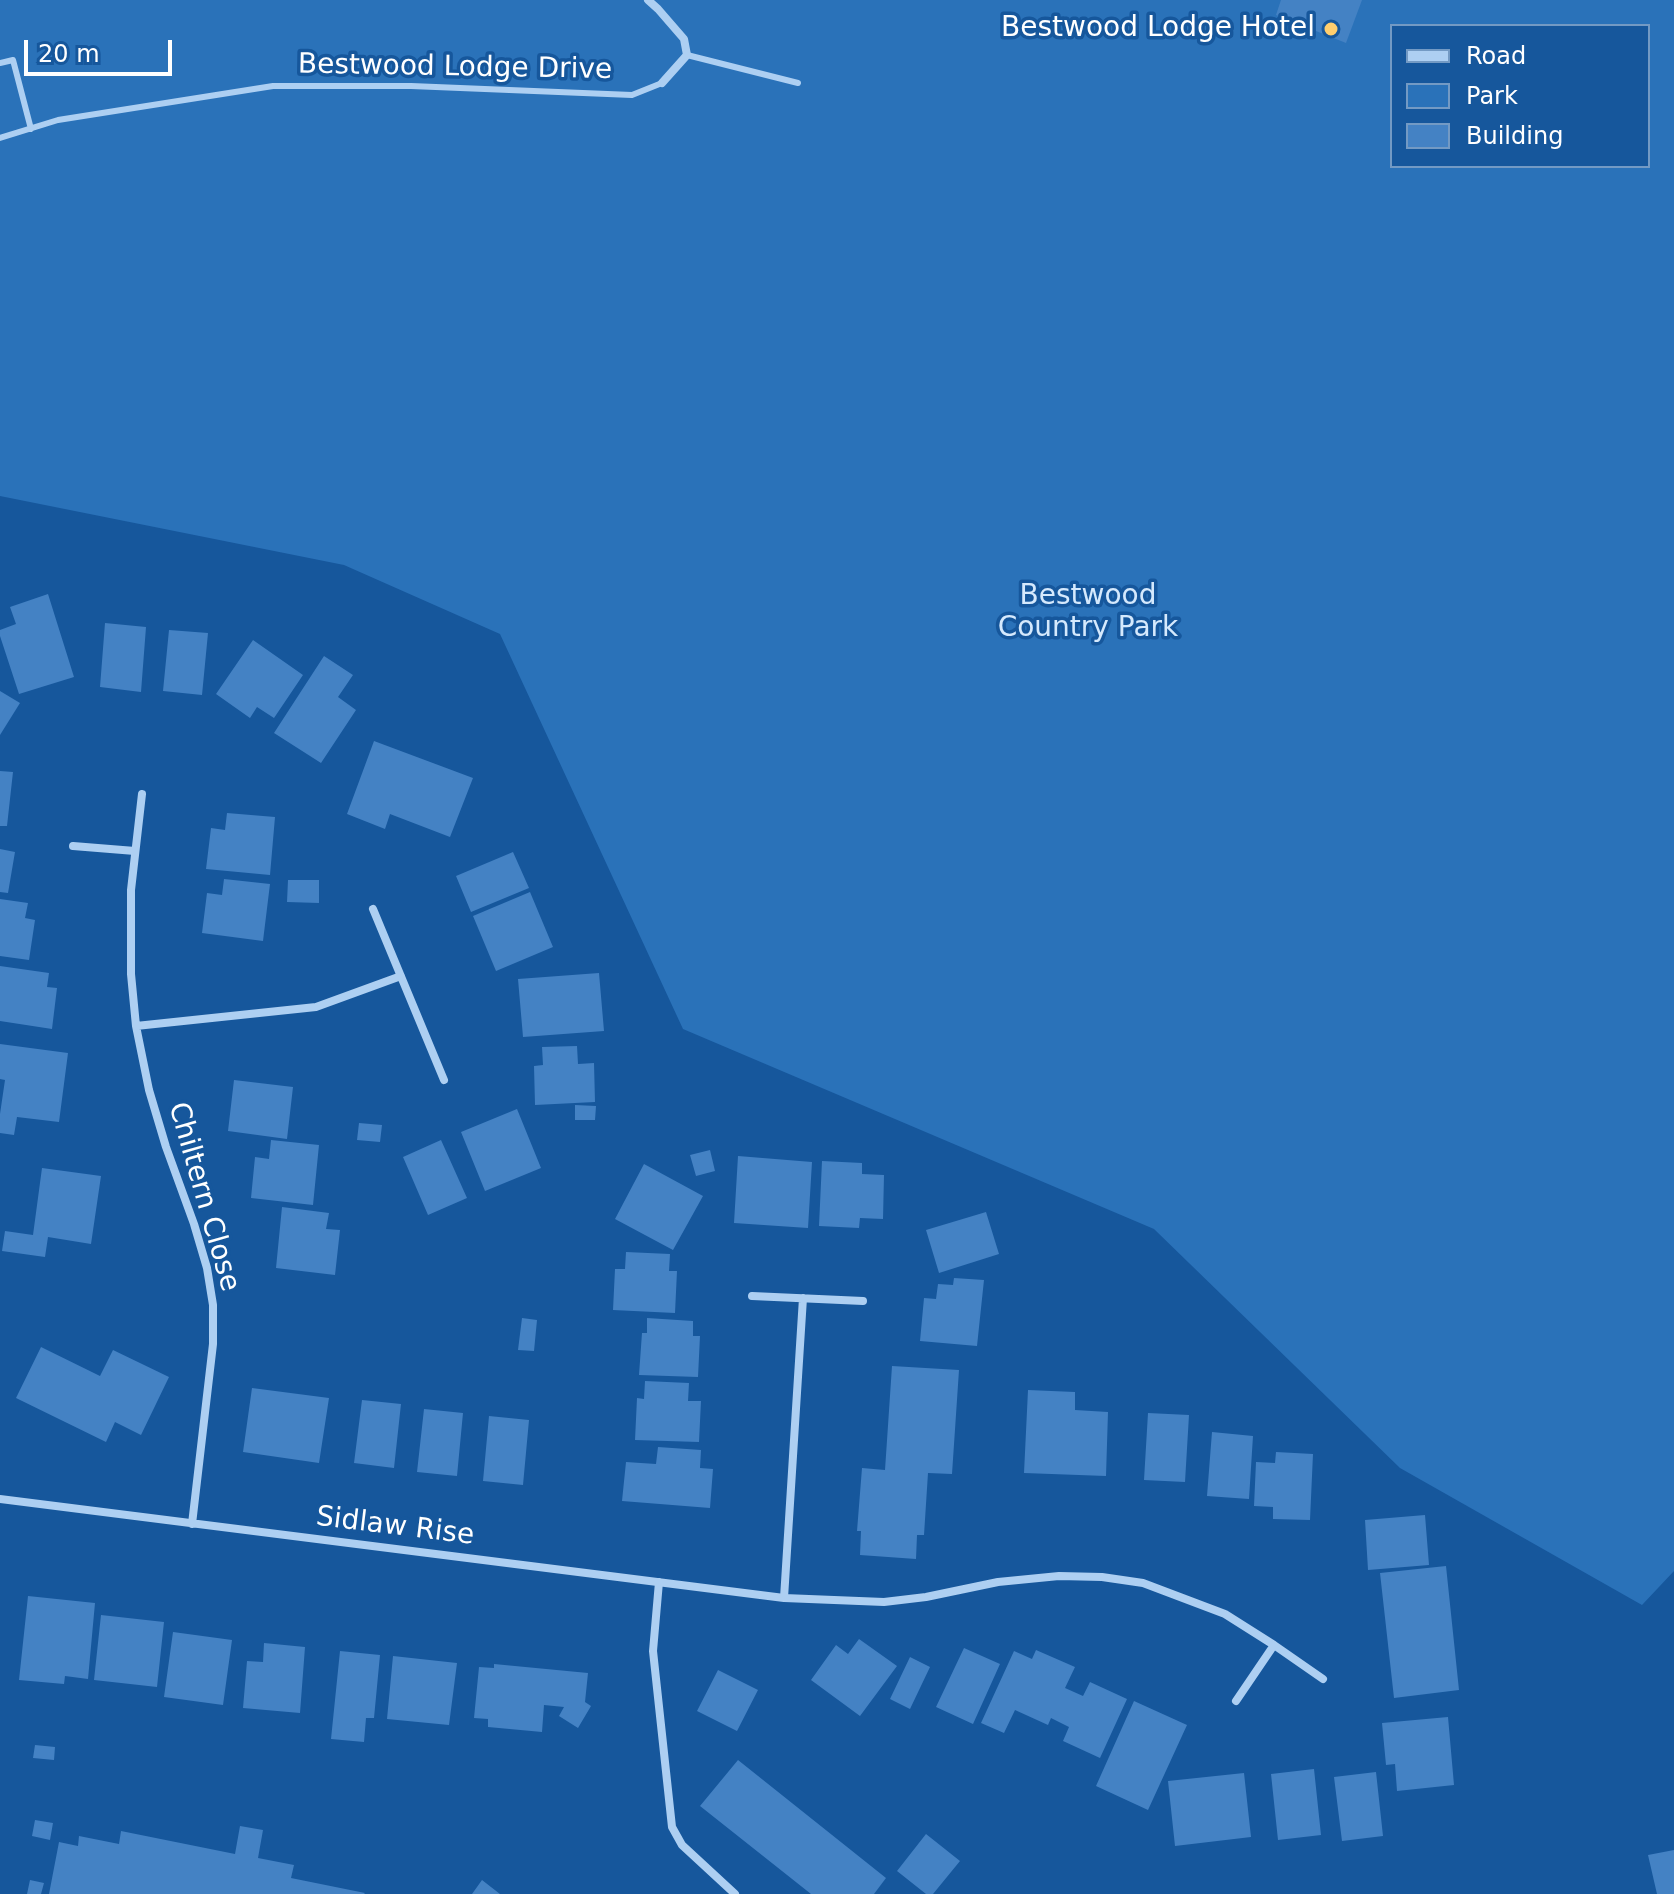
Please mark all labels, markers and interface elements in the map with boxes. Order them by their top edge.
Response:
place label: Bestwood Lodge Hotel [1001,12,1315,46]
marker: Bestwood Lodge Hotel [1322,20,1340,38]
scale bar [28,24,176,74]
legend [1390,24,1650,168]
text: 20 m [38,40,100,68]
text: Road [1466,42,1526,70]
street label: Bestwood Lodge Drive [298,48,612,88]
text: Park [1466,82,1518,110]
text: Building [1466,122,1563,150]
park label: Bestwood Country Park [998,580,1178,646]
street label: Chiltern Close [160,1099,246,1295]
street label: Sidlaw Rise [314,1501,476,1553]

